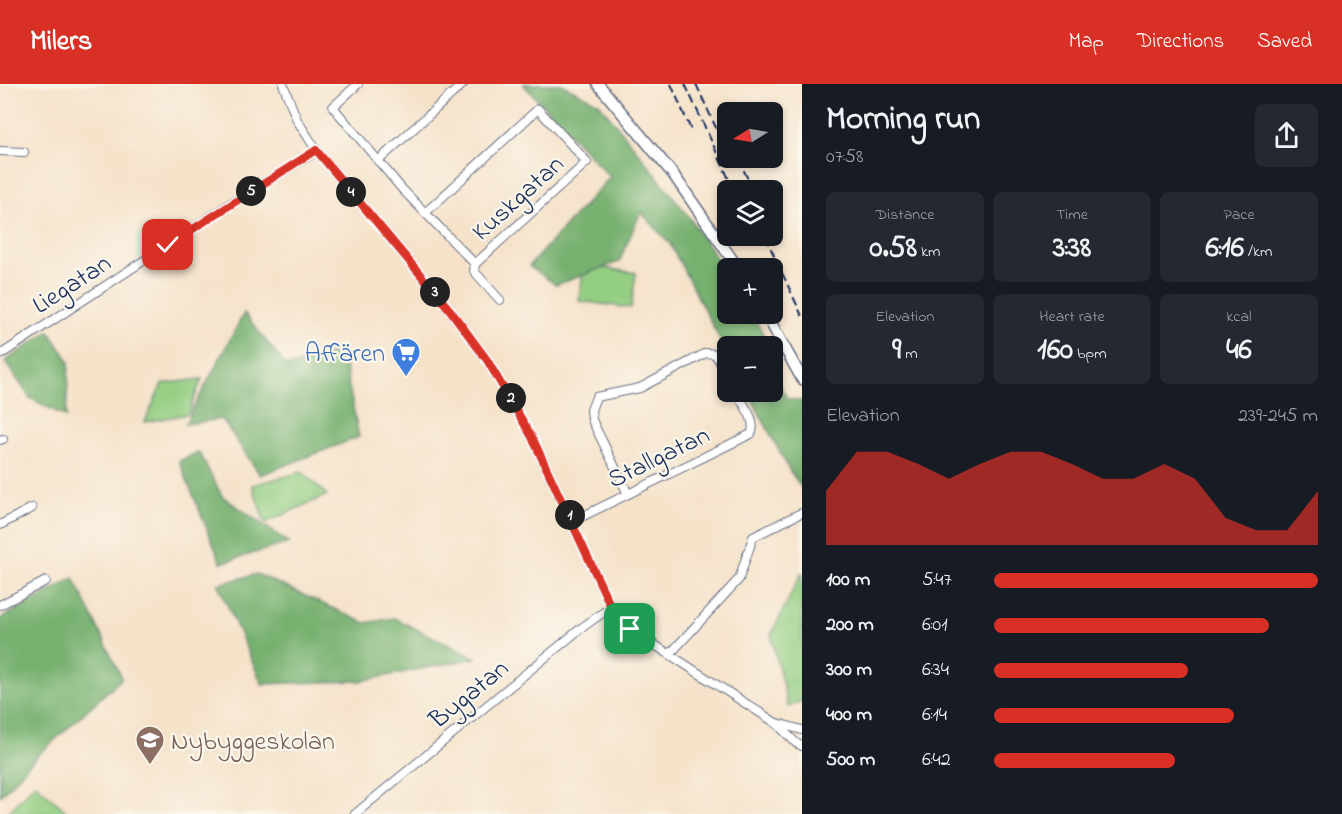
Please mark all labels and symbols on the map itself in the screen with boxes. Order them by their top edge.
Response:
north arrow [717,102,783,168]
street label: Kuskgatan [464,147,574,251]
pin: 5 [236,176,266,206]
pin: 4 [336,177,366,207]
pin [142,219,193,270]
street label: Liegatan [26,246,120,325]
pin: 3 [420,277,450,307]
place label: Affären [305,336,385,374]
supermarket icon: Affären [390,336,422,378]
pin: 2 [496,383,526,413]
street label: Stallgatan [602,418,717,500]
pin: 1 [555,500,585,530]
pin [604,603,655,654]
street label: Bygatan [421,651,518,740]
school or university icon: Nybyggeskolan [134,724,166,766]
place label: Nybyggeskolan [171,724,335,762]

